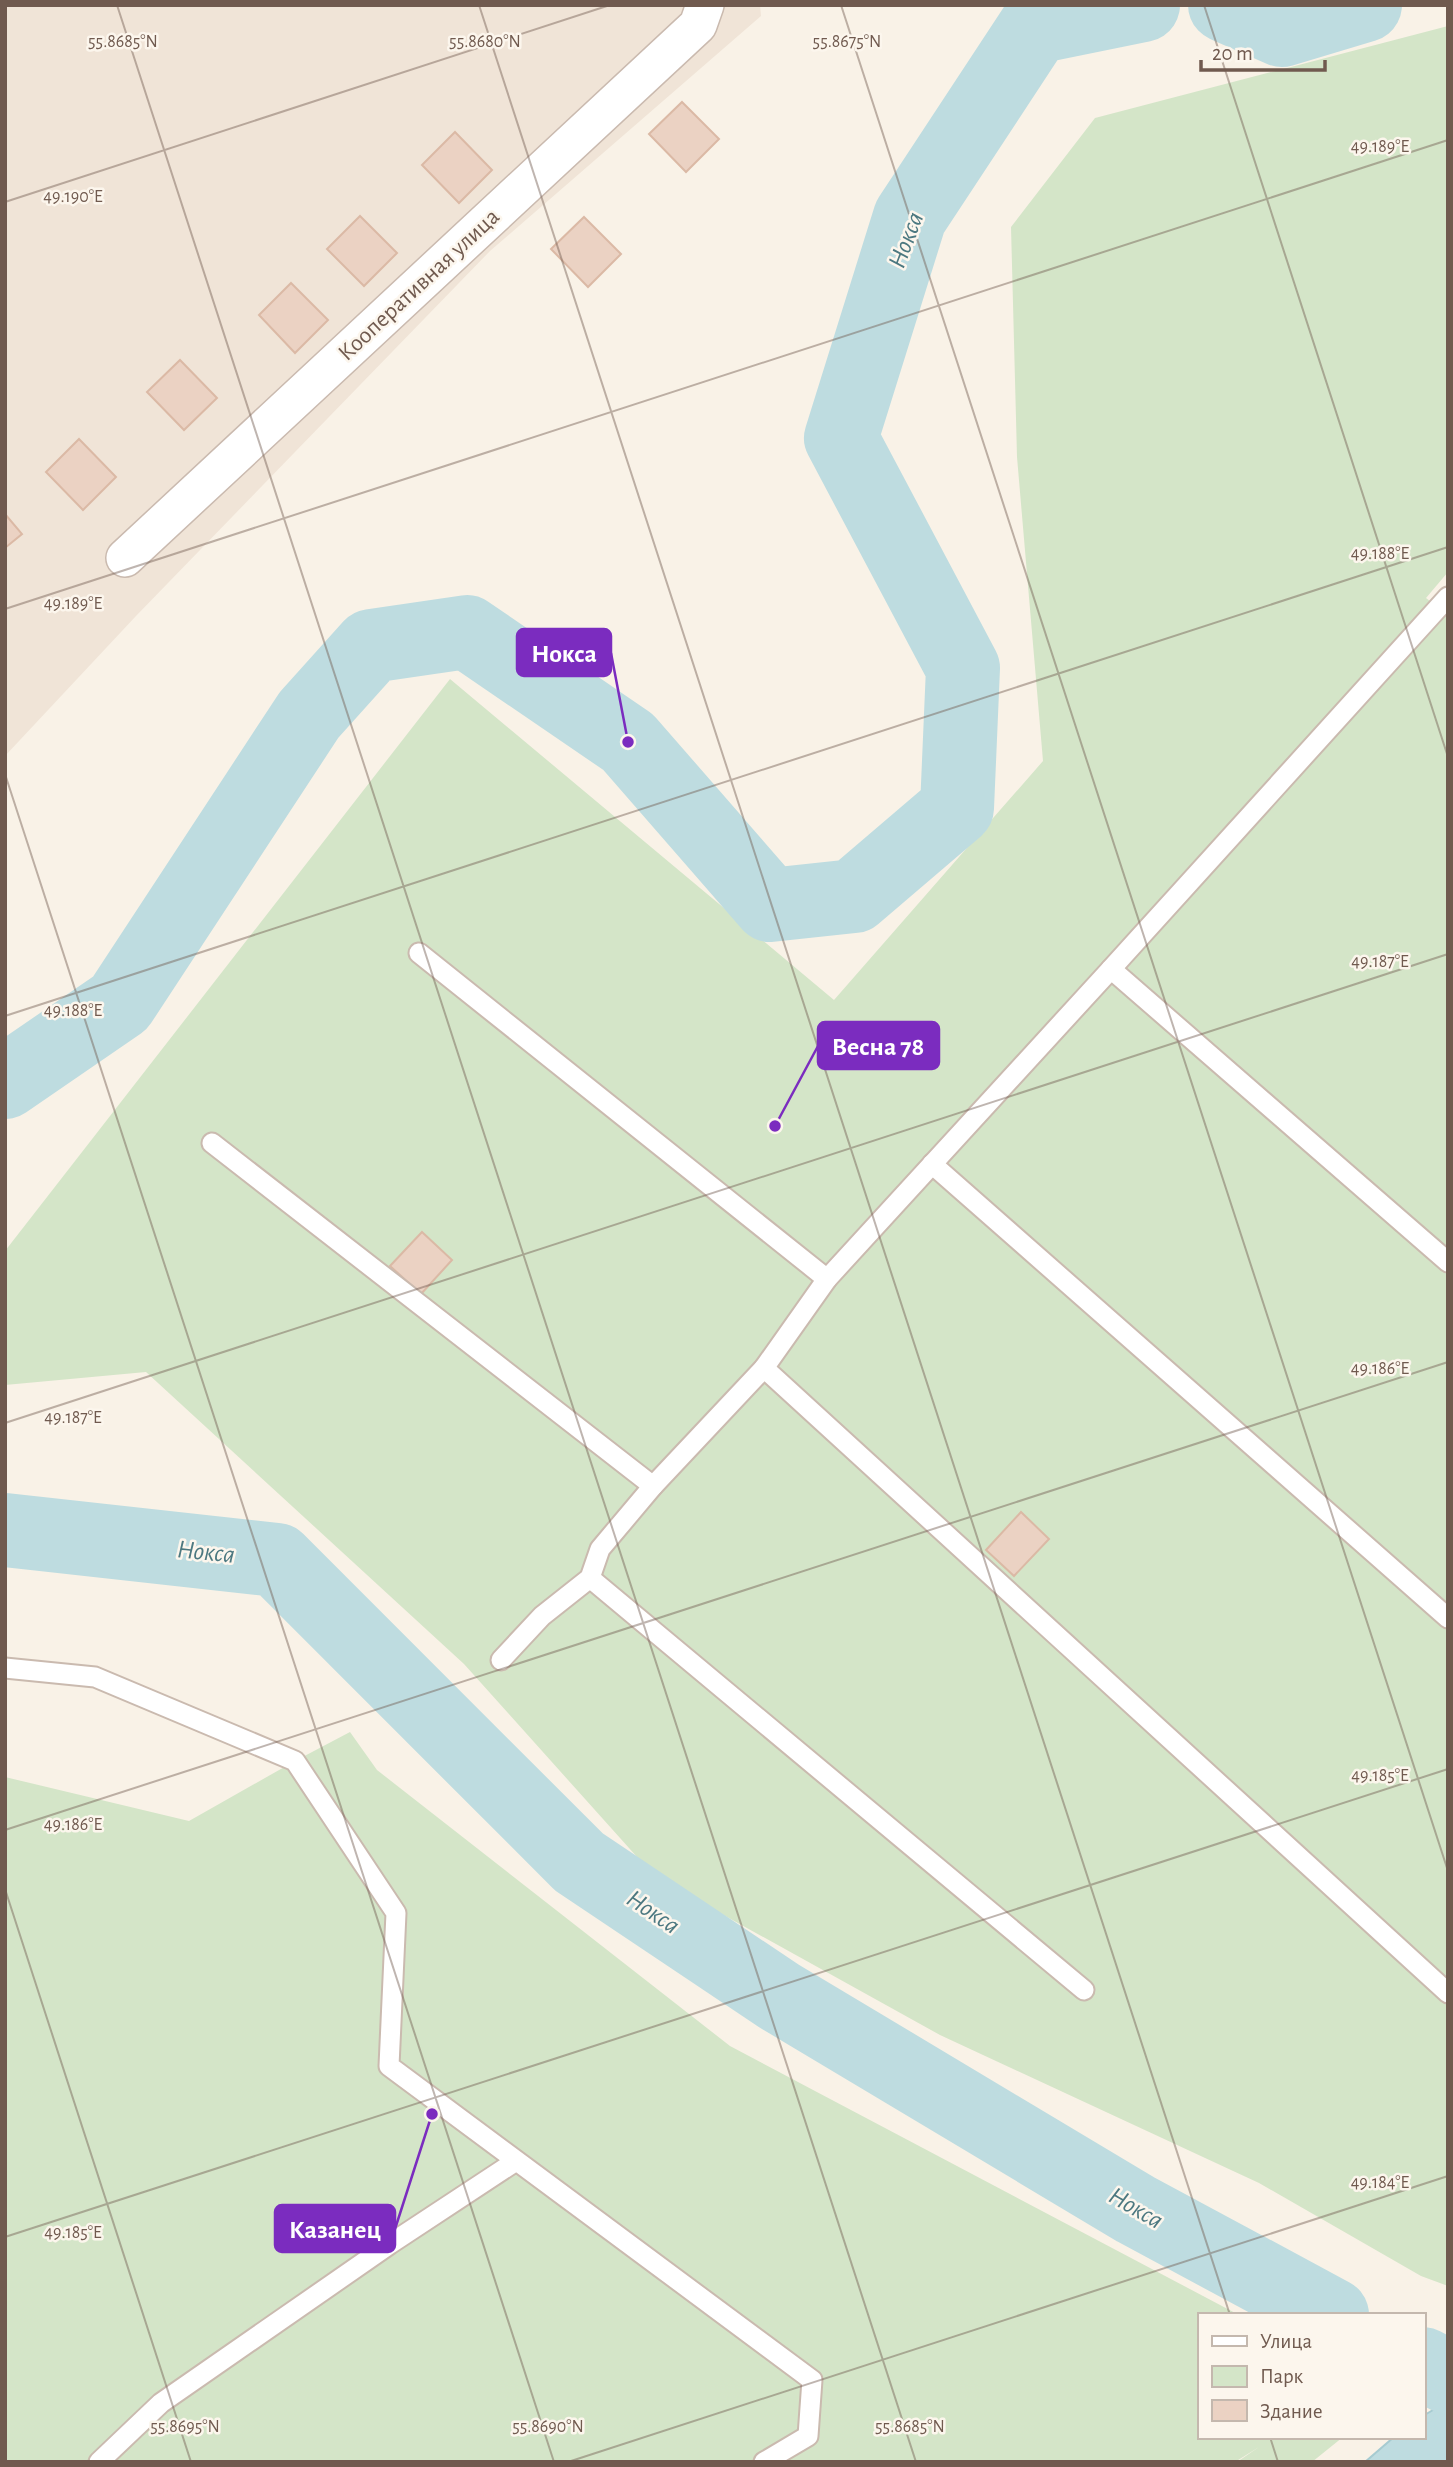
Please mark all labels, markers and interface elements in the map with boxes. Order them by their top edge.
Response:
scale bar [1201,28,1325,72]
text: 55.8685°N [88,33,158,51]
text: 55.8680°N [449,33,521,51]
text: 55.8675°N [813,33,881,51]
text: 20 m [1212,43,1253,64]
text: 49.189°E [1351,138,1410,156]
text: 49.190°E [43,188,103,206]
street label: Кооперативная улица [334,204,504,366]
water label: Нокса [884,208,928,272]
text: 49.188°E [1351,545,1410,563]
text: 49.189°E [44,595,103,613]
callout: Нокса [517,629,611,676]
text: Нокса [531,641,597,667]
text: 49.187°E [1351,953,1409,971]
text: 49.188°E [44,1002,103,1020]
callout: Весна 78 [818,1022,939,1069]
text: Весна 78 [832,1034,924,1060]
text: 49.186°E [1351,1360,1410,1378]
text: 49.187°E [44,1409,102,1427]
water label: Нокса [176,1536,236,1568]
text: 49.185°E [1351,1767,1409,1785]
text: 49.186°E [44,1816,103,1834]
water label: Нокса [622,1885,684,1939]
text: 49.184°E [1351,2174,1410,2192]
water label: Нокса [1105,2182,1167,2234]
callout: Казанец [275,2205,395,2252]
text: Казанец [289,2217,381,2243]
text: 49.185°E [44,2224,102,2242]
legend [1198,2313,1425,2439]
text: Улица [1260,2331,1313,2352]
text: Парк [1260,2366,1304,2387]
text: Здание [1260,2401,1323,2422]
text: 55.8695°N [150,2418,220,2436]
text: 55.8690°N [512,2418,584,2436]
text: 55.8685°N [875,2418,945,2436]

